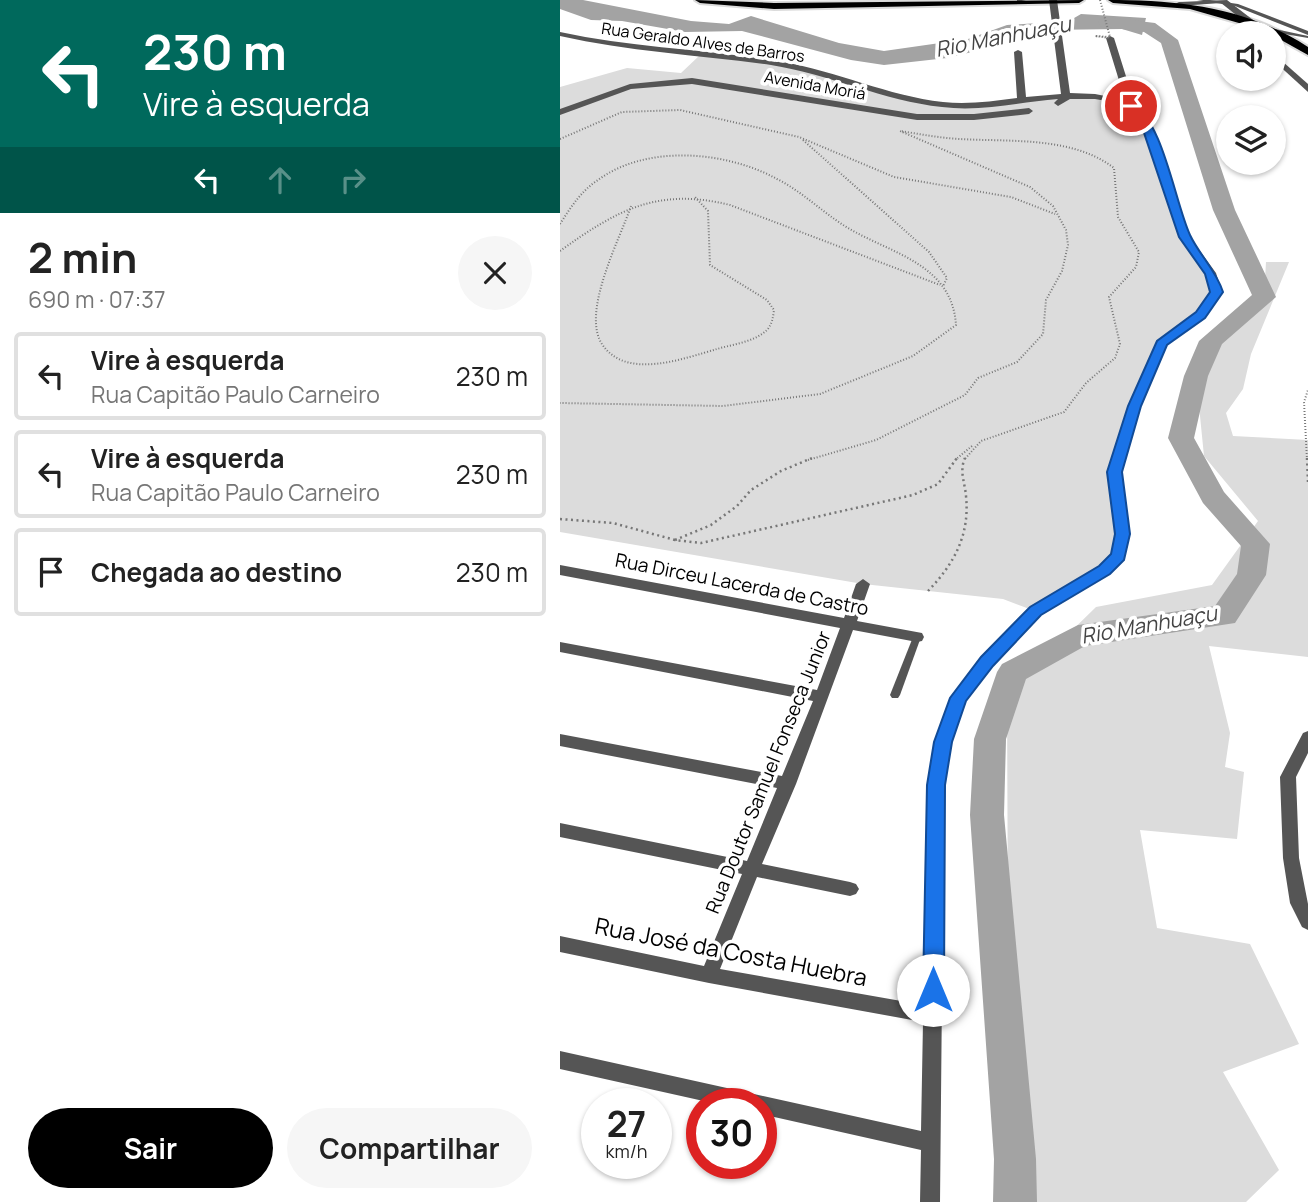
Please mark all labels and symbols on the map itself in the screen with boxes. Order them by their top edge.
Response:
water label: Rio Manhuaçu [933,9,1074,63]
street label: Rua Geraldo Alves de Barros [600,17,806,67]
street label: Avenida Moriá [763,65,867,105]
pin [1101,76,1161,136]
street label: Rua Dirceu Lacerda de Castro [613,547,871,621]
water label: Rio Manhuaçu [1079,598,1220,650]
street label: Rua Doutor Samuel Fonseca Junior [699,627,837,917]
street label: Rua José da Costa Huebra [592,909,870,993]
position arrow [896,953,970,1027]
speed limit sign: 30 [686,1088,777,1179]

